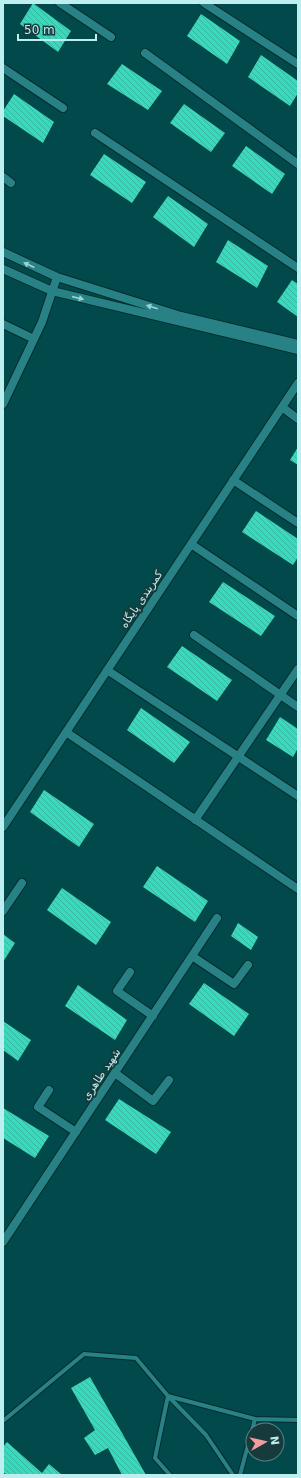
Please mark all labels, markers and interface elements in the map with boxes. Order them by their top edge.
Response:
scale bar [18,16,96,42]
text: 50 m [24,23,55,37]
one-way arrow [23,262,35,268]
one-way arrow [72,295,85,301]
one-way arrow [145,304,157,310]
street label: کمربندی پایگاه [117,567,166,631]
street label: شهید طاهری [79,1046,123,1103]
north arrow [245,1422,285,1462]
text: N [267,1435,281,1446]

